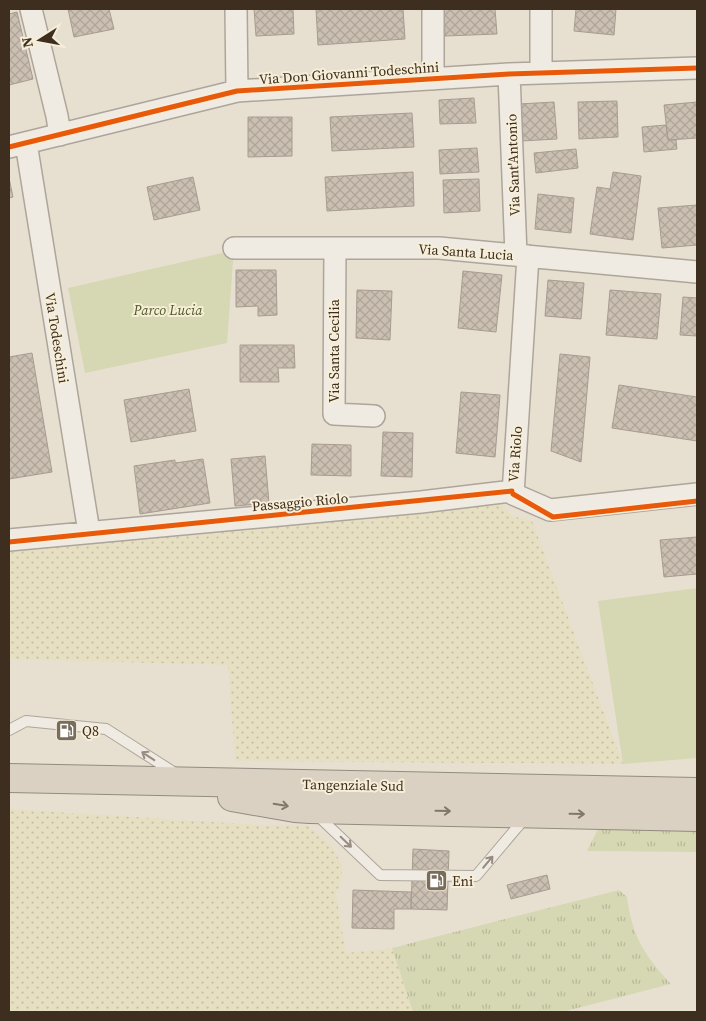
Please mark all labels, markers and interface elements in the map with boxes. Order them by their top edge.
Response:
north arrow [15,15,65,65]
text: N [16,36,38,49]
street label: Via Don Giovanni Todeschini [258,57,440,89]
street label: Via Sant'Antonio [501,113,525,217]
street label: Via Santa Lucia [418,239,515,265]
street label: Via Todeschini [40,291,74,385]
street label: Via Santa Cecilia [324,298,344,403]
park label: Parco Lucia [133,300,203,320]
street label: Via Riolo [503,425,527,483]
street label: Passaggio Riolo [251,488,349,516]
fuel station icon: Q8 [54,719,78,743]
place label: Q8 [82,721,99,741]
one-way arrow [142,751,156,761]
street label: Tangenziale Sud [302,774,404,796]
one-way arrow [272,801,288,811]
one-way arrow [435,807,451,816]
one-way arrow [568,809,585,819]
one-way arrow [339,836,352,848]
one-way arrow [482,856,493,869]
fuel station icon: Eni [424,869,448,893]
place label: Eni [452,871,473,891]

